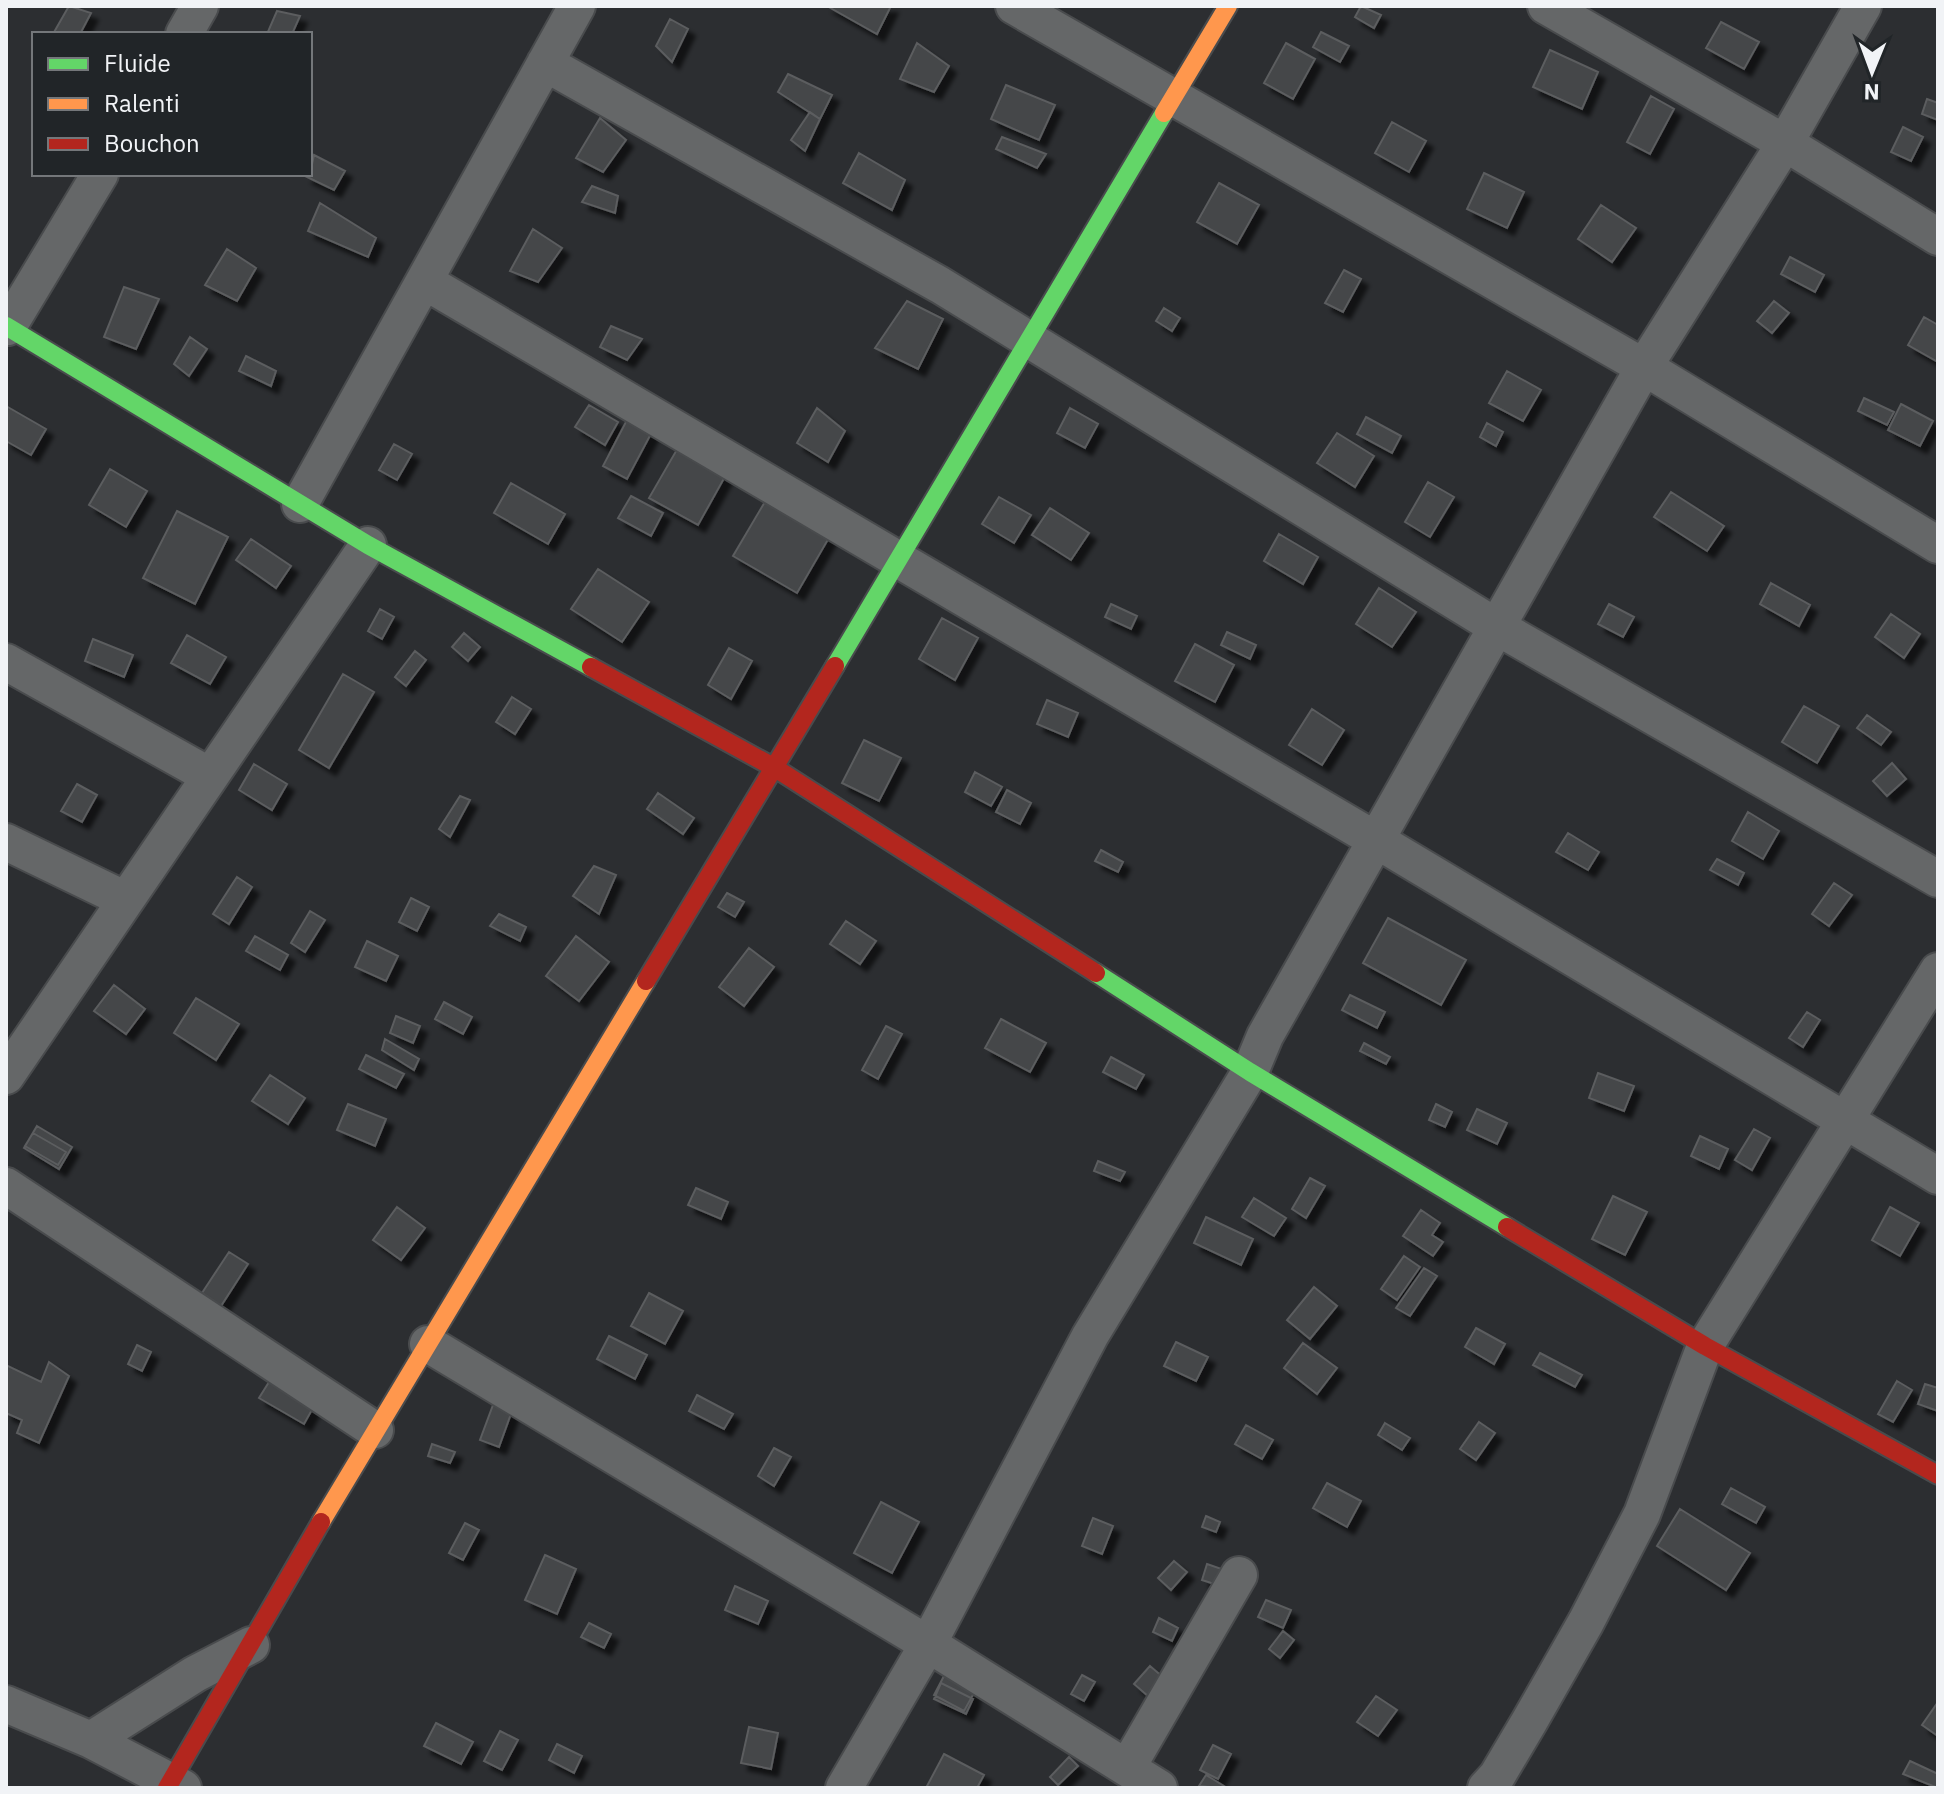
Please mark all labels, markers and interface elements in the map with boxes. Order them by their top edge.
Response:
legend [32,32,312,176]
north arrow [1832,32,1912,112]
text: Fluide [104,47,171,79]
text: N [1863,78,1880,107]
text: Ralenti [104,87,180,119]
text: Bouchon [104,127,200,159]

